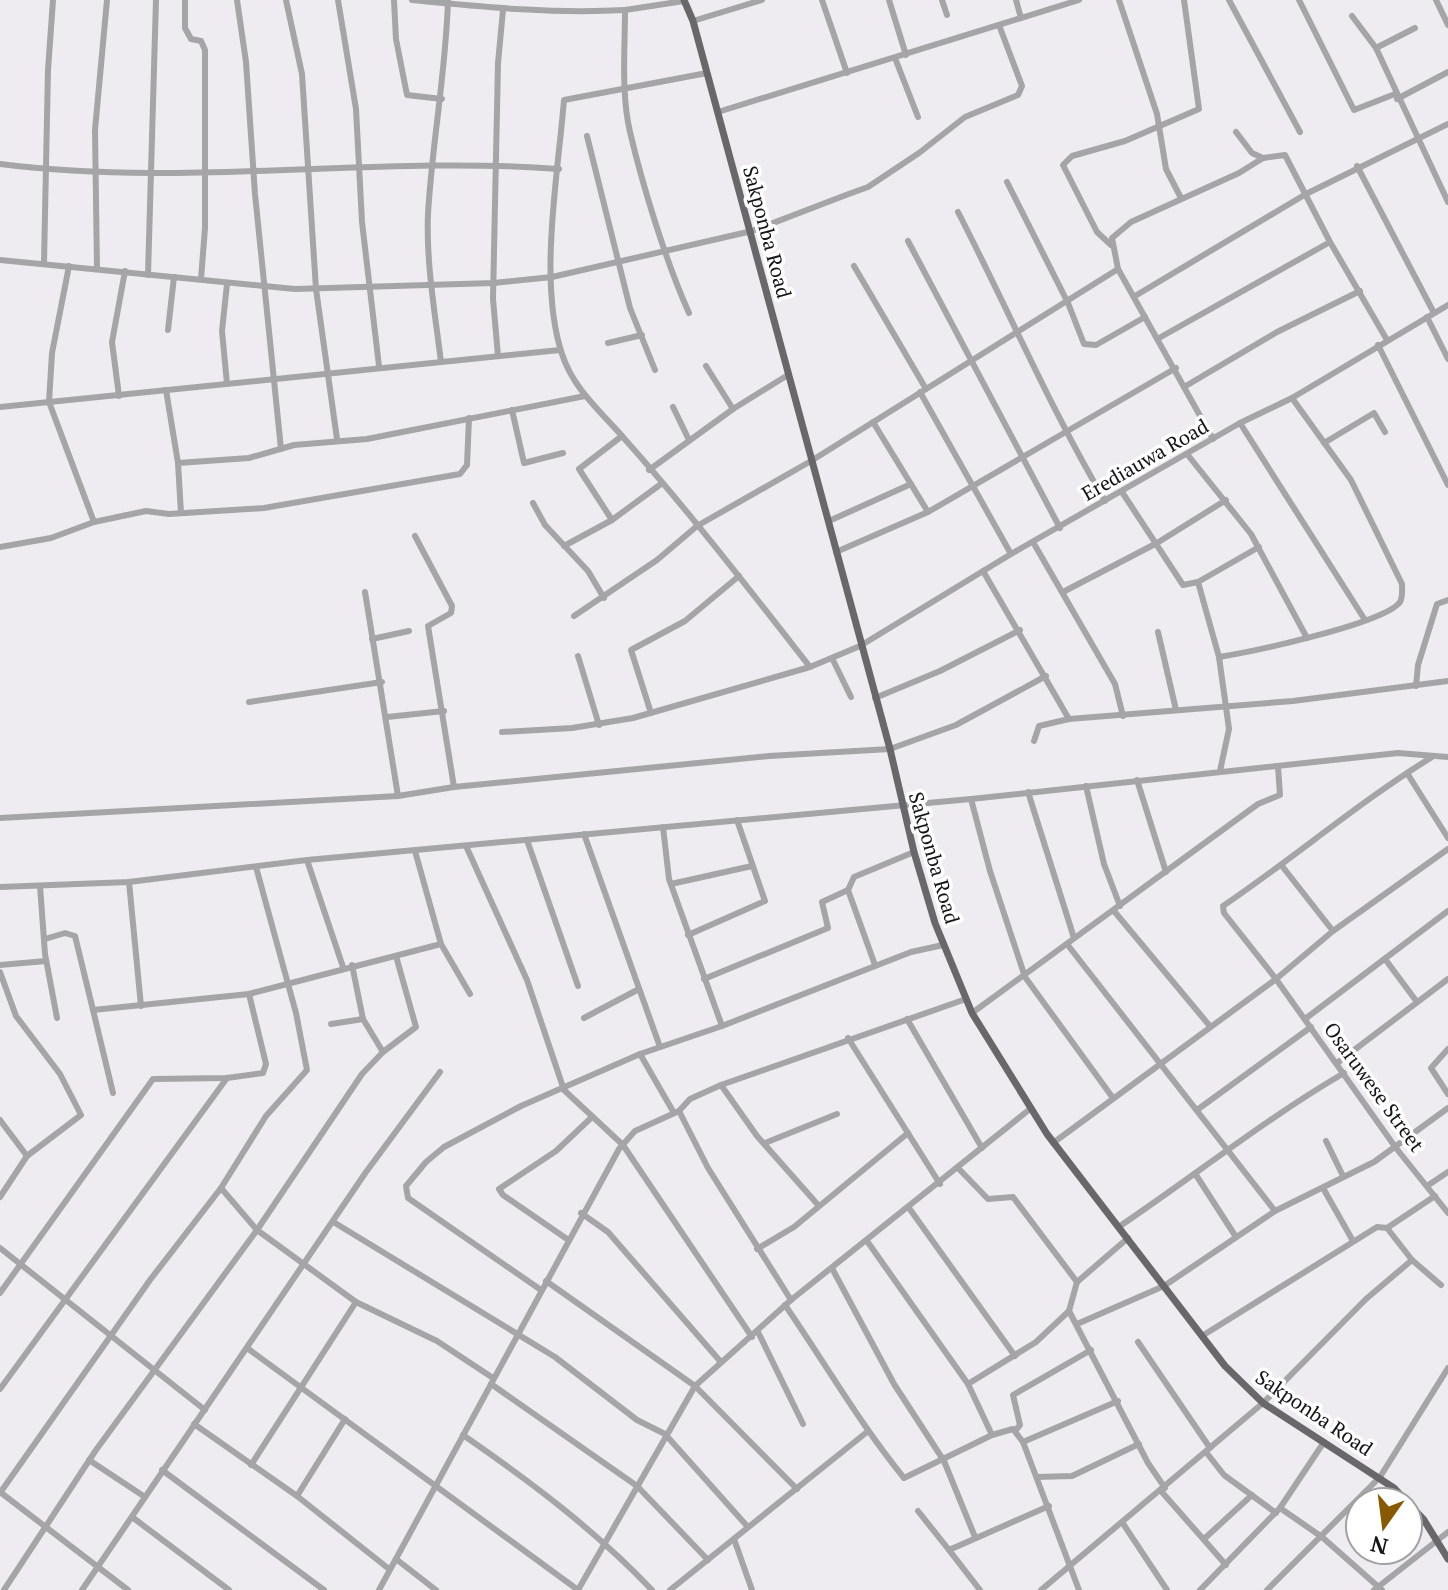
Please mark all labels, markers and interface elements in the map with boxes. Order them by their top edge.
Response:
street label: Sakponba Road [737,163,798,301]
street label: Erediauwa Road [1076,412,1213,507]
street label: Sakponba Road [903,789,966,927]
street label: Osaruwese Street [1318,1016,1431,1157]
street label: Sakponba Road [1250,1363,1378,1462]
north arrow [1344,1486,1424,1566]
text: N [1367,1530,1391,1562]

